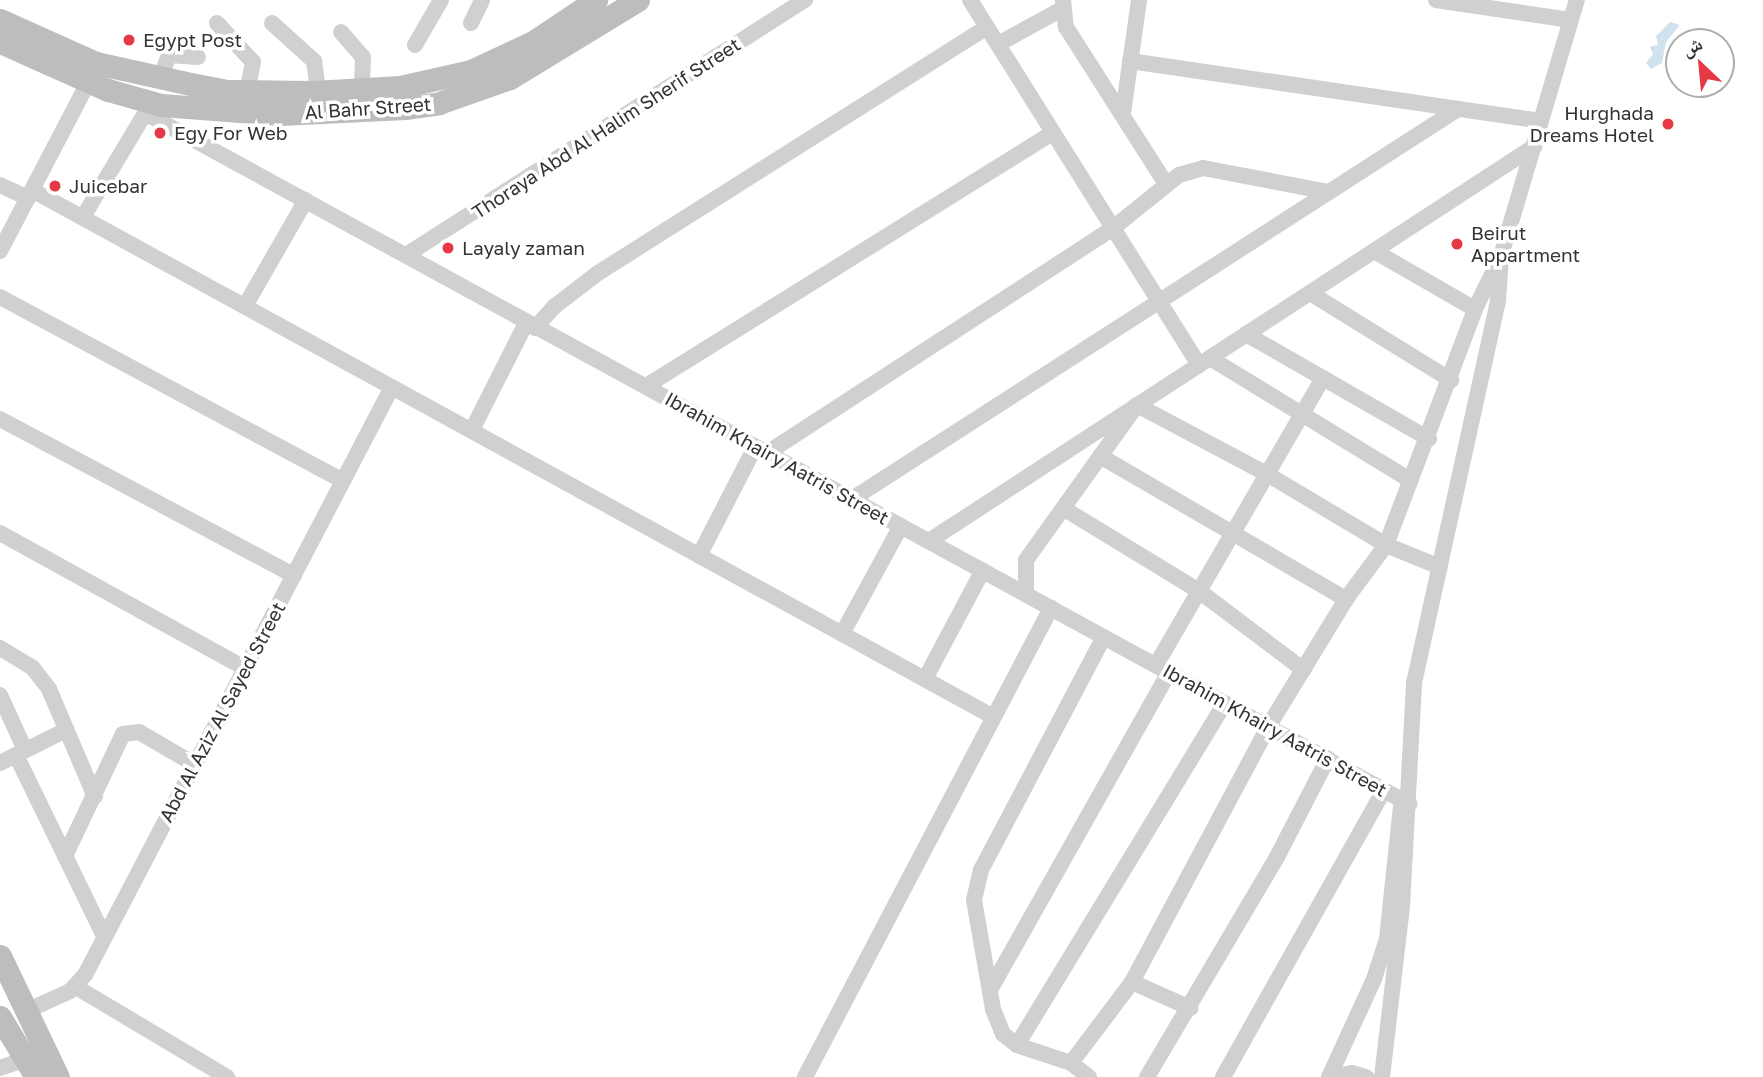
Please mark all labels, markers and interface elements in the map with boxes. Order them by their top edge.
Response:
north arrow [1665,28,1735,98]
place label: Egypt Post [143,29,242,51]
text: ش [1677,31,1706,60]
marker: Egypt Post [121,32,137,48]
street label: Thoraya Abd Al Halim Sherif Street [468,33,744,223]
street label: Al Bahr Street [304,92,432,124]
place label: Hurghada Dreams Hotel [1530,102,1654,146]
marker: Hurghada Dreams Hotel [1660,116,1676,132]
place label: Egy For Web [174,122,287,144]
marker: Egy For Web [152,125,168,141]
place label: Juicebar [69,175,147,197]
marker: Juicebar [47,178,63,194]
place label: Beirut Appartment [1471,222,1580,266]
marker: Beirut Appartment [1449,236,1465,252]
place label: Layaly zaman [462,237,585,259]
marker: Layaly zaman [440,240,456,256]
street label: Ibrahim Khairy Aatris Street [661,387,893,529]
street label: Abd Al Aziz Al Sayed Street [154,598,290,826]
street label: Ibrahim Khairy Aatris Street [1159,659,1391,801]

